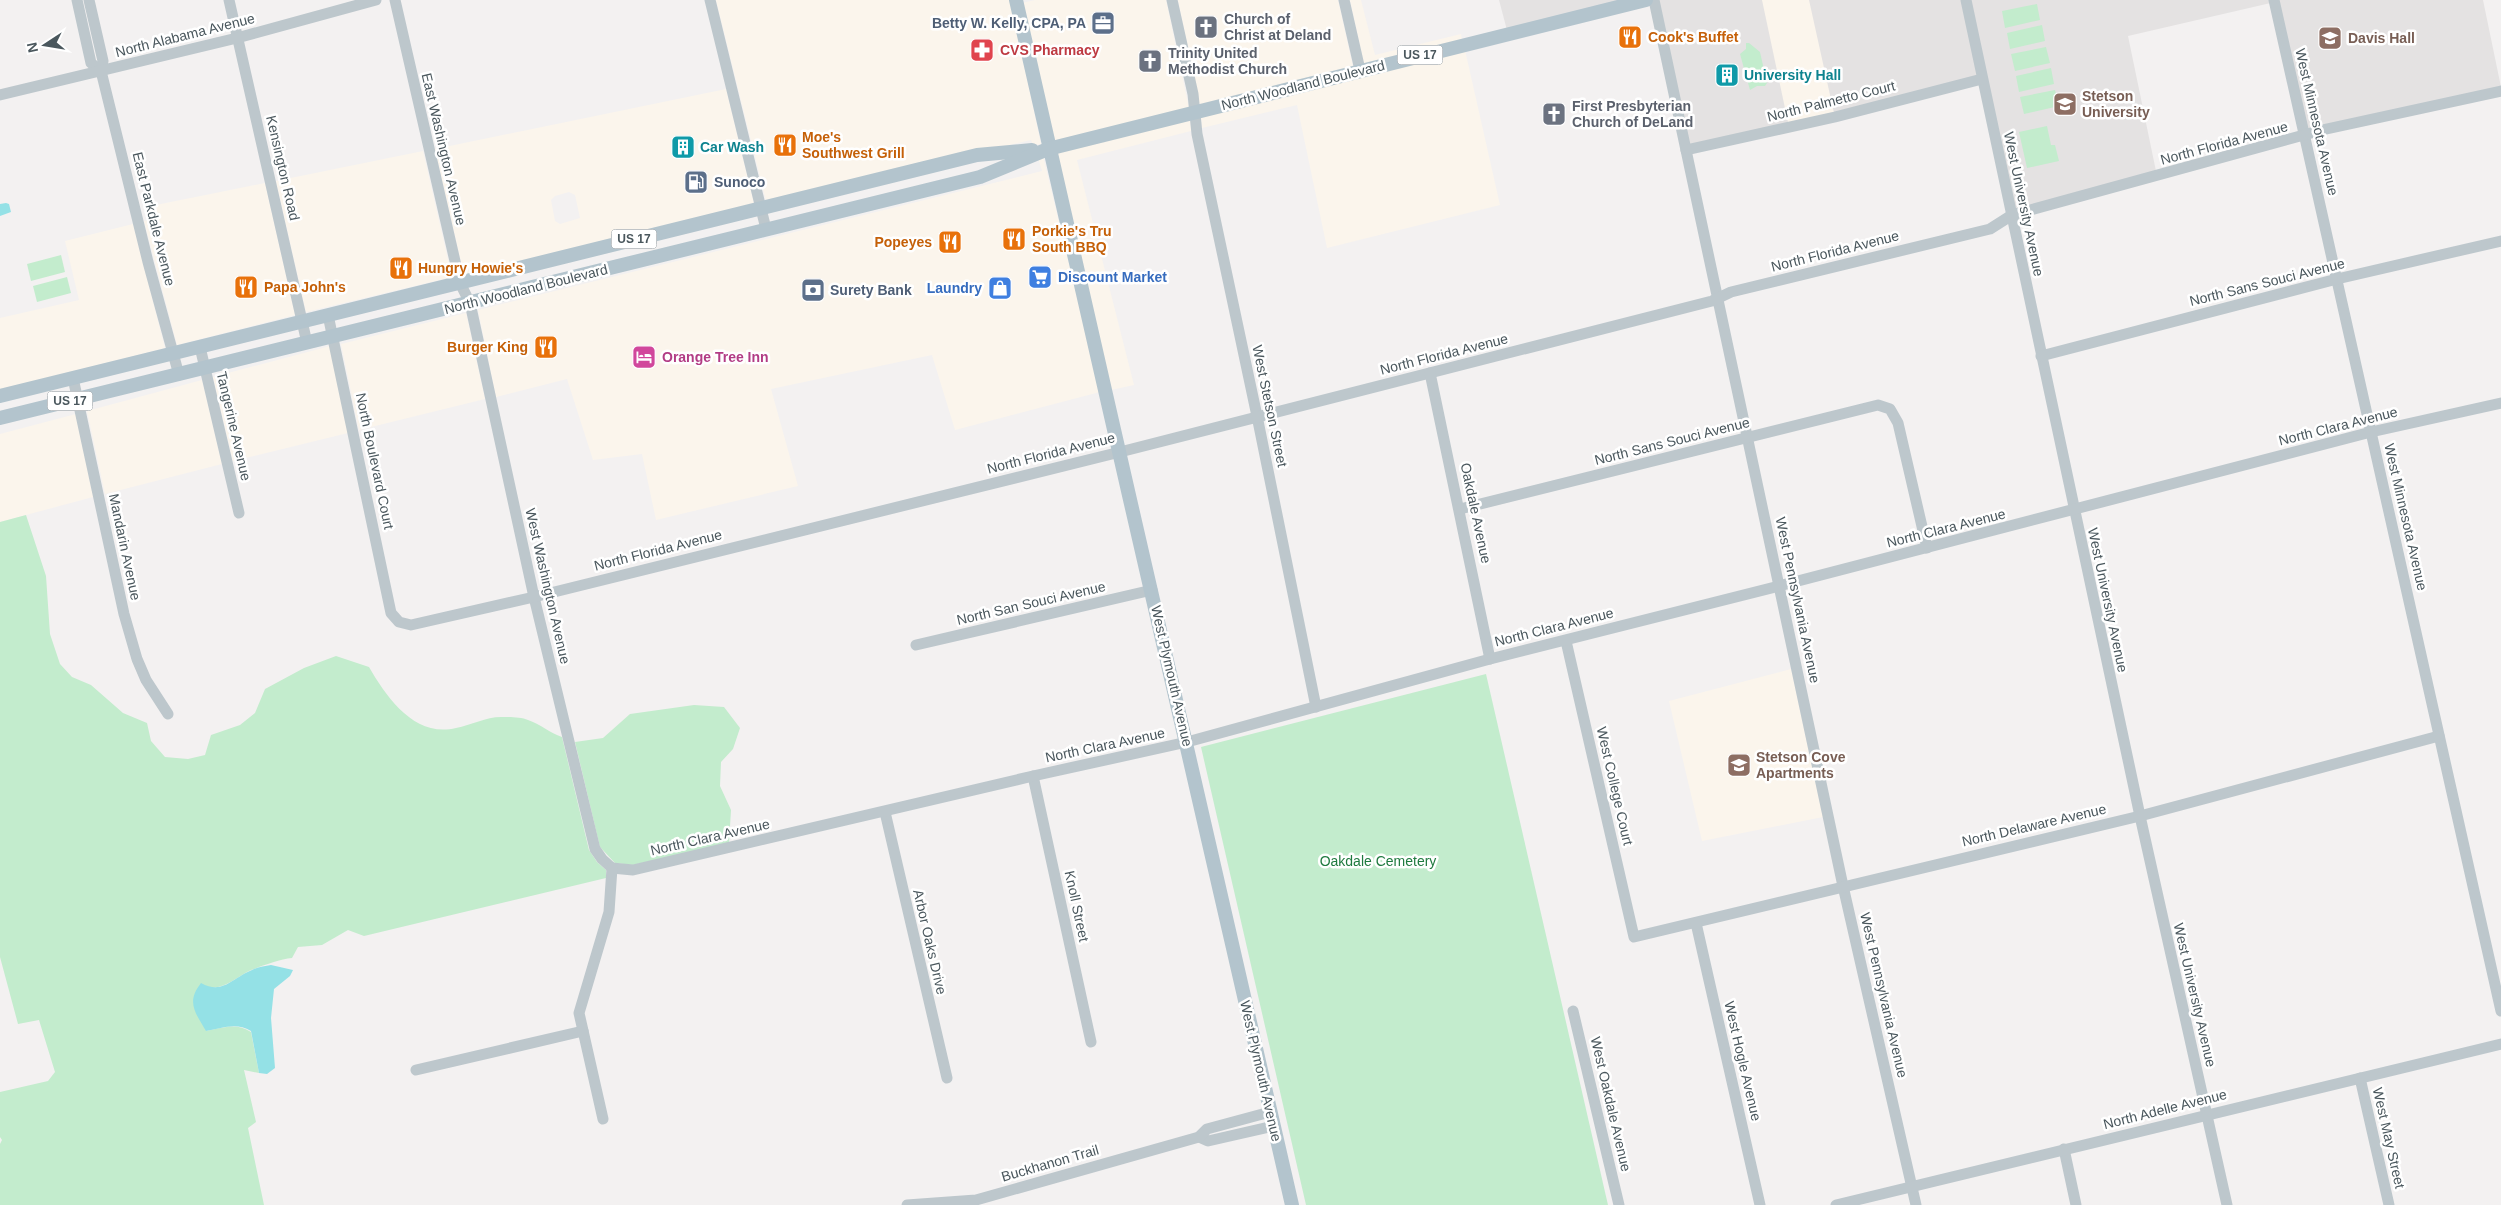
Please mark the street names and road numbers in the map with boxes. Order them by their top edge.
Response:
street label: North Alabama Avenue [114,10,256,60]
road number: US 17 [1398,46,1442,64]
street label: West Minnesota Avenue [2292,47,2342,197]
street label: North Woodland Boulevard [1220,57,1386,113]
street label: East Washington Avenue [419,71,469,227]
street label: North Palmetto Court [1765,77,1897,125]
street label: Kensington Road [263,114,303,222]
street label: North Florida Avenue [2159,118,2290,168]
street label: West University Avenue [2001,130,2047,278]
street label: East Parkdale Avenue [130,150,178,288]
street label: North Florida Avenue [1769,227,1901,275]
road number: US 17 [612,230,656,248]
street label: North Sans Souci Avenue [2188,255,2346,309]
street label: North Woodland Boulevard [443,261,609,317]
street label: North Florida Avenue [1378,330,1510,378]
street label: West Stetson Street [1249,344,1291,469]
street label: Tangerine Avenue [214,370,254,482]
street label: North Boulevard Court [353,391,397,531]
road number: US 17 [48,392,92,411]
street label: North Clara Avenue [2277,403,2399,449]
street label: North Sans Souci Avenue [1593,414,1751,468]
street label: North Florida Avenue [985,429,1117,477]
street label: West Minnesota Avenue [2381,442,2431,592]
street label: Oakdale Avenue [1458,461,1495,565]
street label: Mandarin Avenue [106,492,144,602]
street label: North Clara Avenue [1885,505,2007,551]
street label: West Washington Avenue [522,507,574,666]
street label: West Pennsylvania Avenue [1773,516,1823,685]
street label: North Florida Avenue [592,526,724,574]
street label: West University Avenue [2085,526,2131,674]
street label: North San Souci Avenue [955,578,1107,628]
street label: West Plymouth Avenue [1148,604,1196,748]
street label: North Clara Avenue [1493,604,1615,650]
street label: North Clara Avenue [1044,724,1166,766]
street label: West College Court [1594,725,1636,847]
street label: North Delaware Avenue [1960,801,2108,849]
street label: North Clara Avenue [649,815,771,859]
street label: Knoll Street [1062,869,1092,943]
street label: Arbor Oaks Drive [910,888,950,996]
street label: West Pennsylvania Avenue [1857,911,1911,1079]
street label: West University Avenue [2171,921,2219,1069]
street label: West Plymouth Avenue [1237,999,1285,1143]
street label: West Hogle Avenue [1721,1000,1765,1123]
street label: West Oakdale Avenue [1588,1035,1634,1173]
street label: North Adelle Avenue [2102,1086,2229,1132]
street label: West May Street [2370,1086,2408,1190]
street label: Buckhanon Trail [1000,1141,1100,1185]

